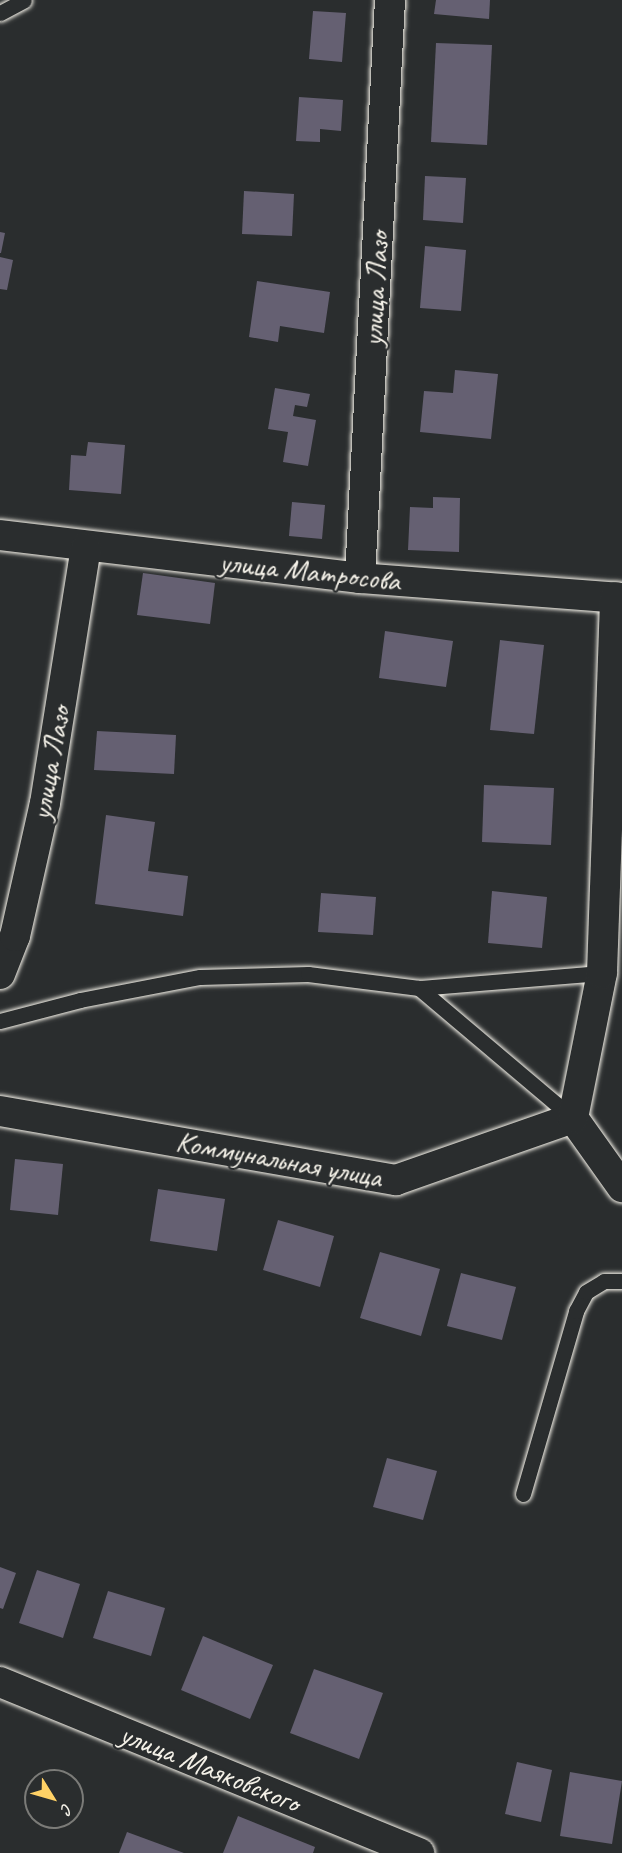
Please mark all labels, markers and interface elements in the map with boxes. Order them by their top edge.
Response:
street label: улица Лазо [354,231,396,347]
street label: улица Матросова [218,544,402,598]
street label: улица Лазо [22,703,78,823]
street label: Коммунальная улица [172,1123,386,1195]
street label: улица Маяковского [115,1716,305,1820]
north arrow [24,1769,84,1829]
text: С [56,1799,77,1818]

